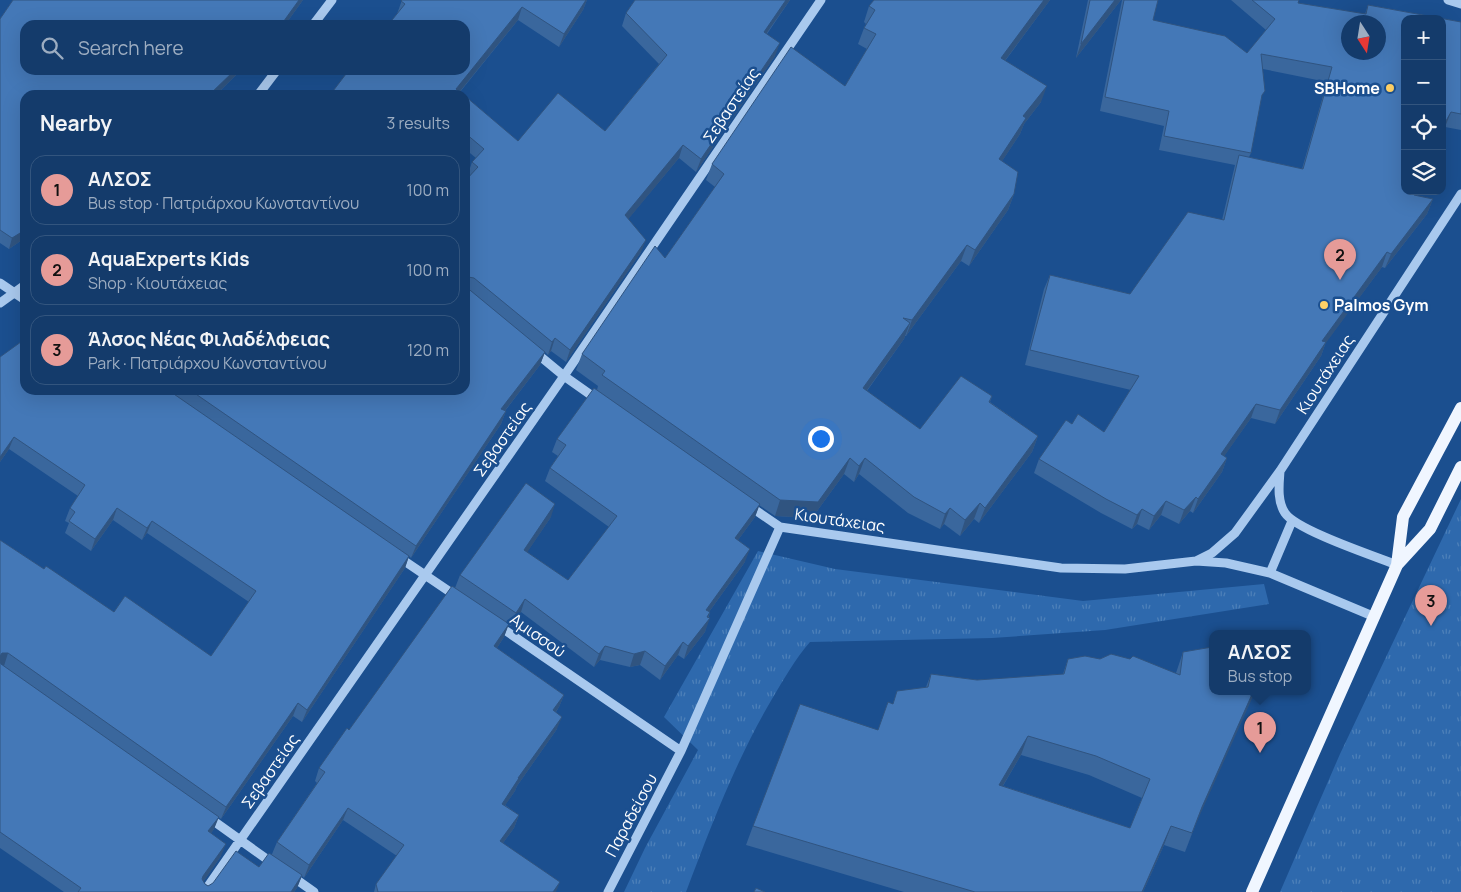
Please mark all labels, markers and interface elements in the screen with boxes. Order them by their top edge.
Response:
north arrow [1341,15,1386,60]
map controls [1401,15,1446,195]
button: + [1401,15,1446,60]
search box [20,20,470,75]
icon: search [38,34,66,62]
text: Search here [78,35,184,61]
button: − [1401,60,1446,105]
street label: Σεβαστείας [698,63,764,147]
place label: SBHome [1314,77,1380,99]
marker: SBHome [1384,82,1396,94]
button: locate [1401,105,1446,150]
text: Nearby [40,109,112,137]
text: 3 results [387,112,450,134]
button: layers [1401,150,1446,195]
text: ΑΛΣΟΣ [88,166,152,192]
text: 1 [53,179,61,201]
text: 100 m [406,179,449,201]
text: Bus stop · Πατριάρχου Κωνσταντίνου [88,192,359,214]
pin: 2 [1324,239,1356,280]
text: AquaExperts Kids [88,246,250,272]
text: 2 [52,259,62,281]
text: 100 m [406,259,449,281]
text: Shop · Κιουτάχειας [88,272,227,294]
place label: Palmos Gym [1334,294,1429,316]
marker: Palmos Gym [1318,299,1330,311]
text: Άλσος Νέας Φιλαδέλφειας [88,326,330,352]
street label: Κιουτάχειας [1291,330,1359,418]
text: 3 [52,339,62,361]
text: 120 m [407,339,449,361]
text: Park · Πατριάρχου Κωνσταντίνου [88,352,327,374]
street label: Σεβαστείας [468,397,536,481]
your location [808,426,834,452]
street label: Κιουτάχειας [793,503,887,537]
pin: 3 [1415,585,1447,626]
street label: Αμισσού [506,608,570,662]
popup [1209,630,1311,695]
text: ΑΛΣΟΣ [1228,639,1292,665]
text: Bus stop [1228,665,1292,687]
pin: 1 [1244,712,1276,753]
street label: Σεβαστείας [236,729,304,813]
street label: Παραδείσου [600,770,662,860]

